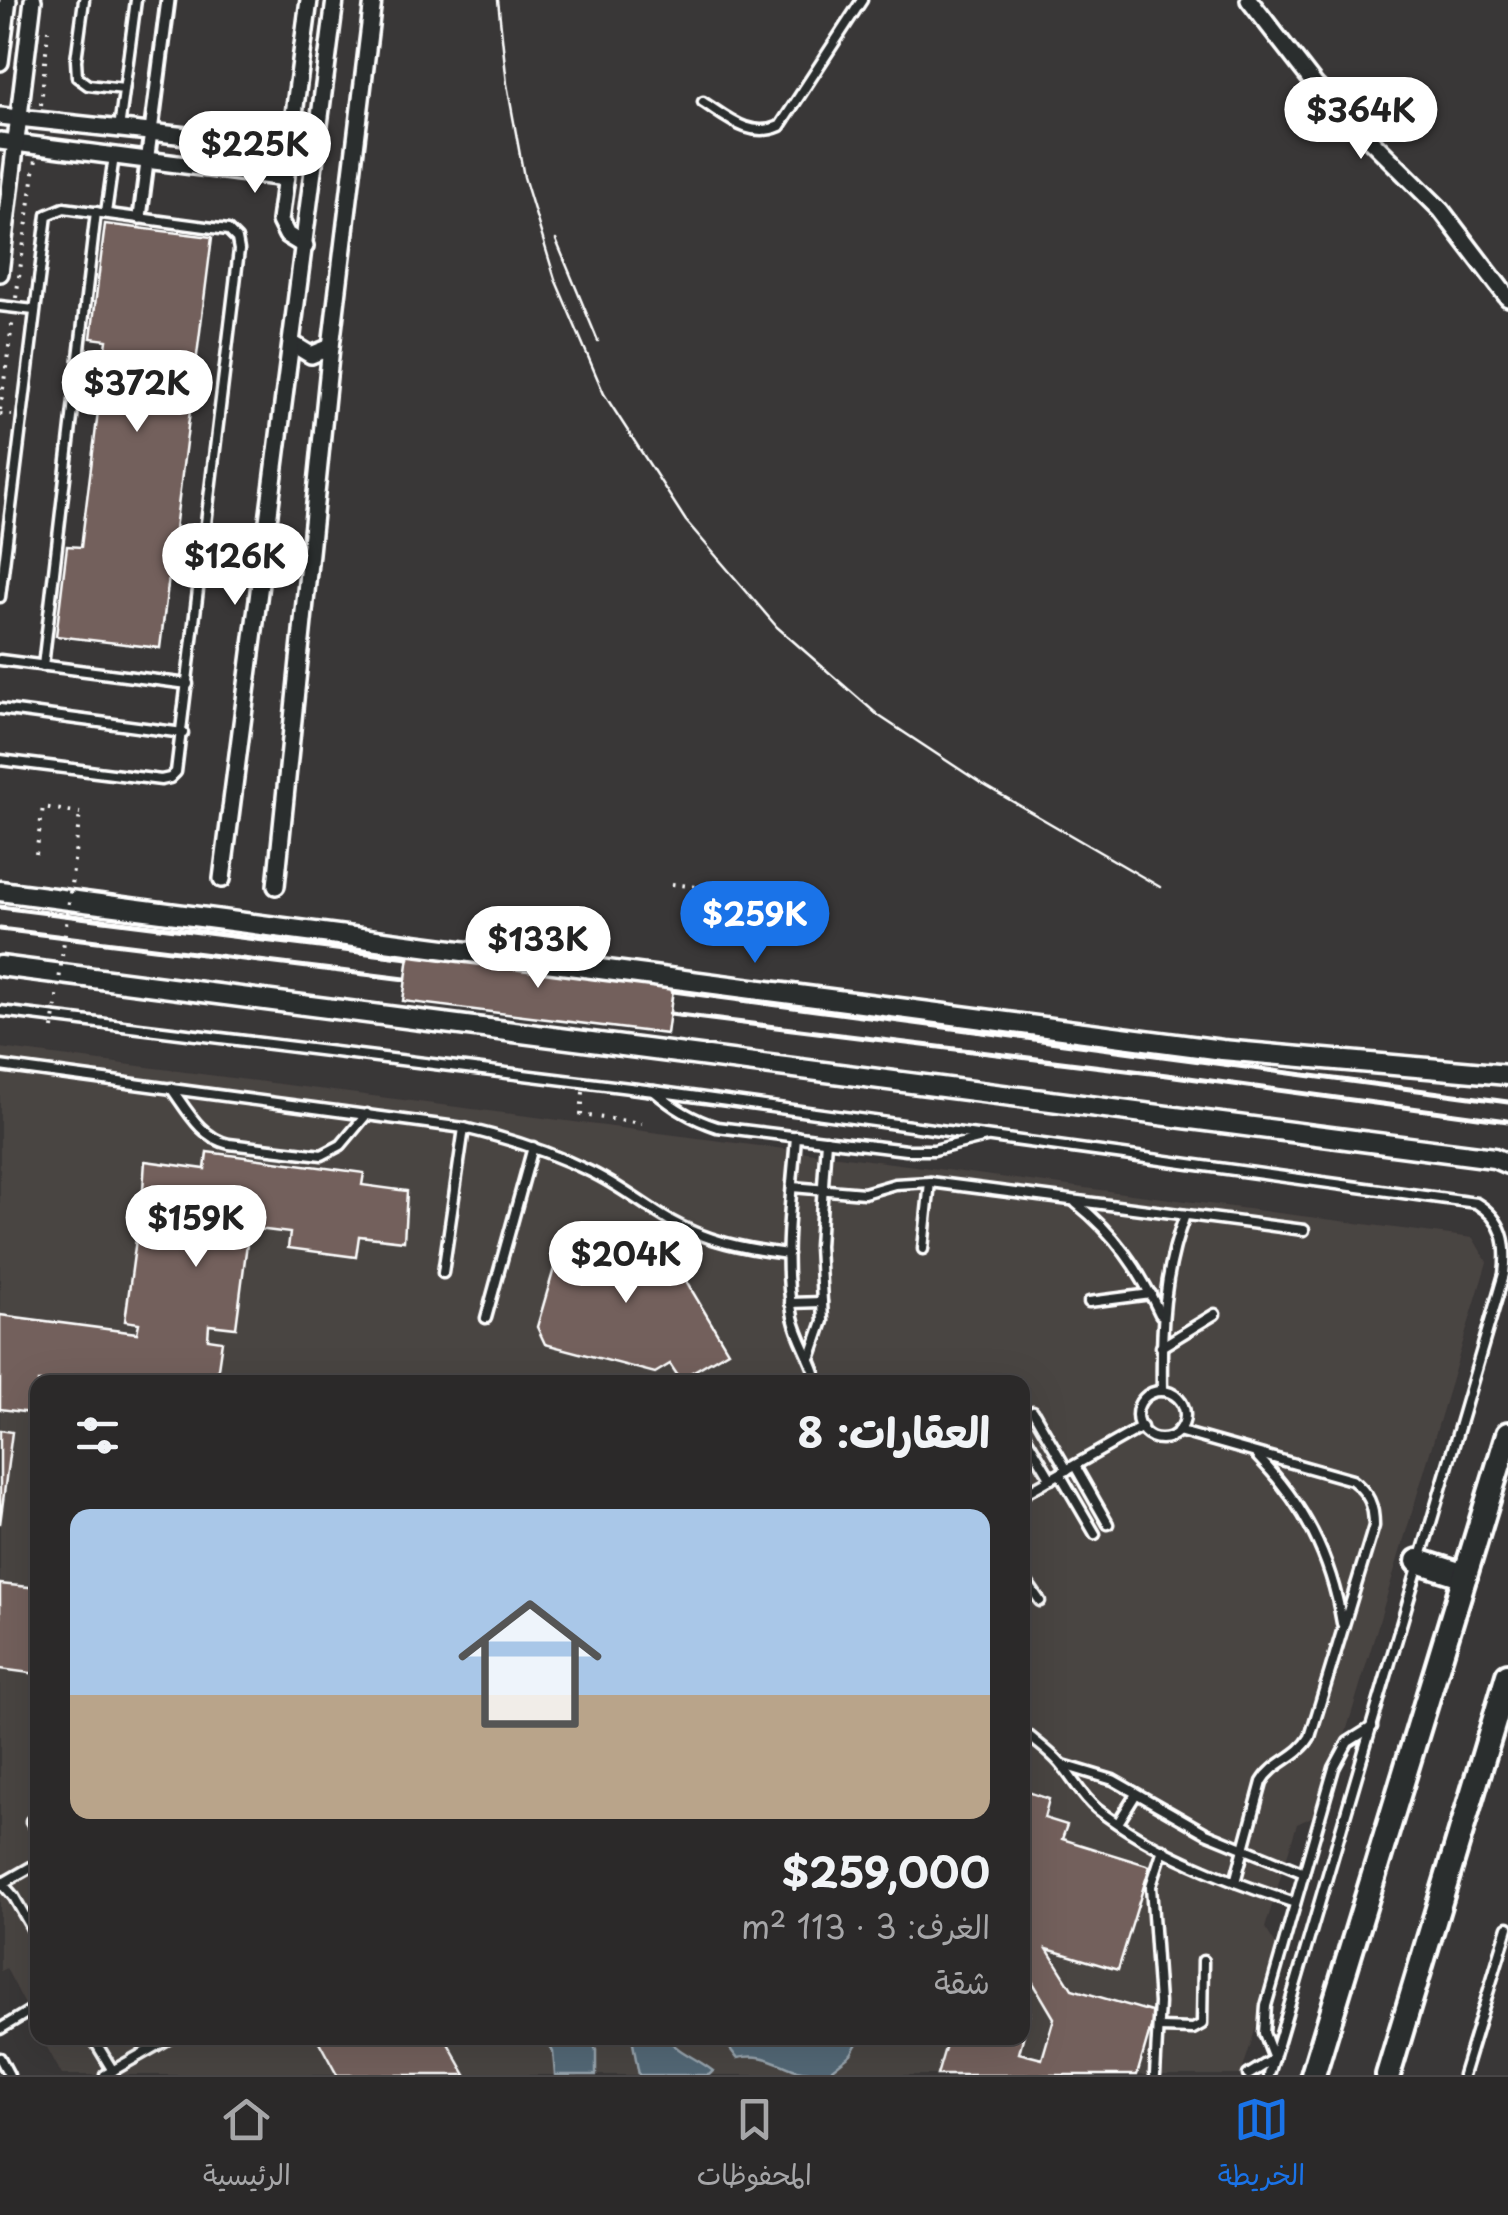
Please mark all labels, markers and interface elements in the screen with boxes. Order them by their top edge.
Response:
pin: $364K [1291,77,1431,162]
text: $364K [1306,85,1416,133]
pin: $225K [185,111,325,196]
text: $225K [201,119,309,167]
pin: $372K [67,350,207,435]
text: $372K [84,358,190,406]
pin: $126K [165,523,305,608]
text: $126K [184,531,286,579]
pin: $259K [685,881,825,966]
text: $259K [702,889,808,937]
pin: $133K [468,906,608,991]
text: $133K [488,914,588,962]
pin: $159K [126,1185,266,1270]
text: $159K [148,1193,244,1241]
pin: $204K [556,1221,696,1306]
text: $204K [571,1229,681,1277]
text: العقارات: 8 [797,1399,990,1462]
icon: filters [70,1408,125,1463]
icon: home [440,1574,620,1754]
text: $259,000 [782,1839,990,1902]
text: الغرف: 3 · 113 m² [741,1902,990,1950]
text: شقة [934,1957,990,2005]
tab: الرئيسية [203,2092,291,2200]
tab: المحفوظات [697,2092,812,2200]
tab: الخريطة [1218,2092,1305,2200]

